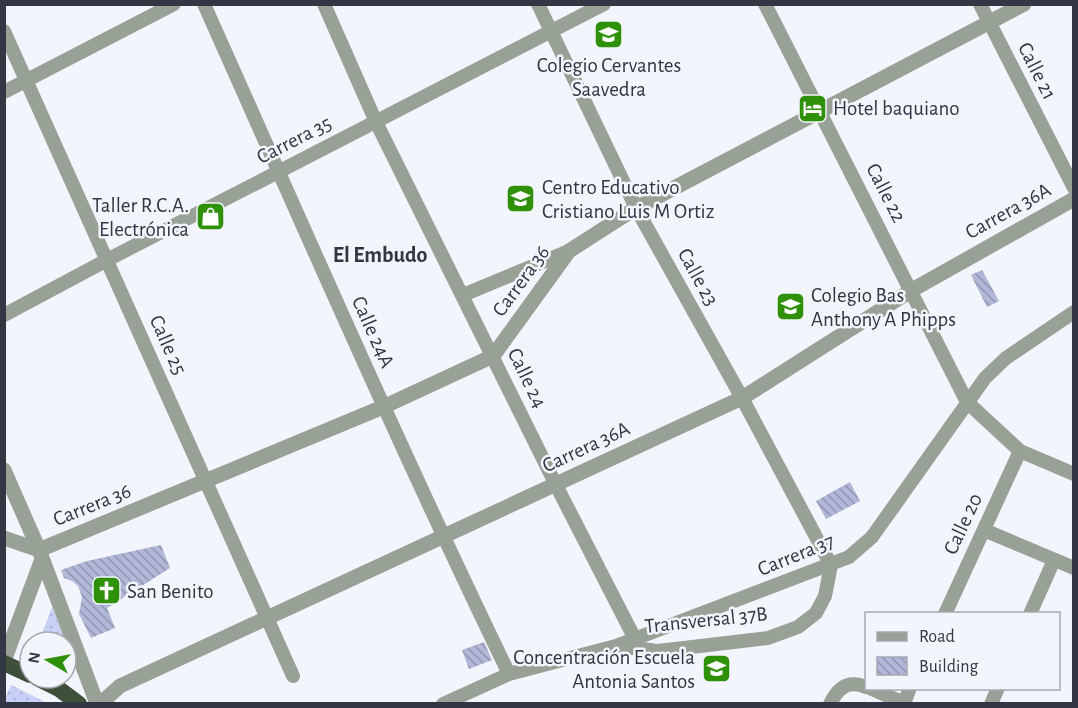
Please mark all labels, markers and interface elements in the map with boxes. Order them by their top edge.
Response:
school or university icon: Colegio Cervantes Saavedra [593,18,625,50]
street label: Calle 21 [1014,39,1060,103]
place label: Colegio Cervantes Saavedra [537,55,681,100]
hotel icon: Hotel baquiano [796,92,828,124]
place label: Hotel baquiano [833,98,960,119]
street label: Carrera 35 [253,112,335,168]
street label: Calle 22 [862,160,910,226]
place label: Centro Educativo Cristiano Luis M Ortiz [542,177,714,222]
street label: Carrera 36A [962,179,1054,243]
school or university icon: Centro Educativo Cristiano Luis M Ortiz [505,183,537,215]
place label: Taller R.C.A. Electrónica [92,195,189,240]
shop icon: Taller R.C.A. Electrónica [194,201,226,233]
street label: Carrera 36 [488,242,554,320]
district label: El Embudo [333,244,427,266]
street label: Calle 23 [674,245,722,309]
place label: Colegio Bas Anthony A Phipps [811,285,956,330]
school or university icon: Colegio Bas Anthony A Phipps [774,291,806,323]
street label: Calle 24A [348,293,398,371]
street label: Calle 25 [146,312,190,378]
street label: Calle 24 [504,345,550,411]
street label: Carrera 36A [539,418,633,476]
street label: Carrera 36 [50,480,134,530]
street label: Calle 20 [940,490,986,558]
street label: Carrera 37 [755,530,838,580]
church icon: San Benito [90,575,122,607]
place label: San Benito [127,581,214,602]
street label: Transversal 37B [643,603,769,637]
legend [865,612,1060,690]
text: Road [919,628,955,646]
north arrow [18,630,78,690]
place label: Concentración Escuela Antonia Santos [513,647,695,692]
text: N [25,651,43,664]
school or university icon: Concentración Escuela Antonia Santos [700,653,732,685]
text: Building [919,658,979,676]

